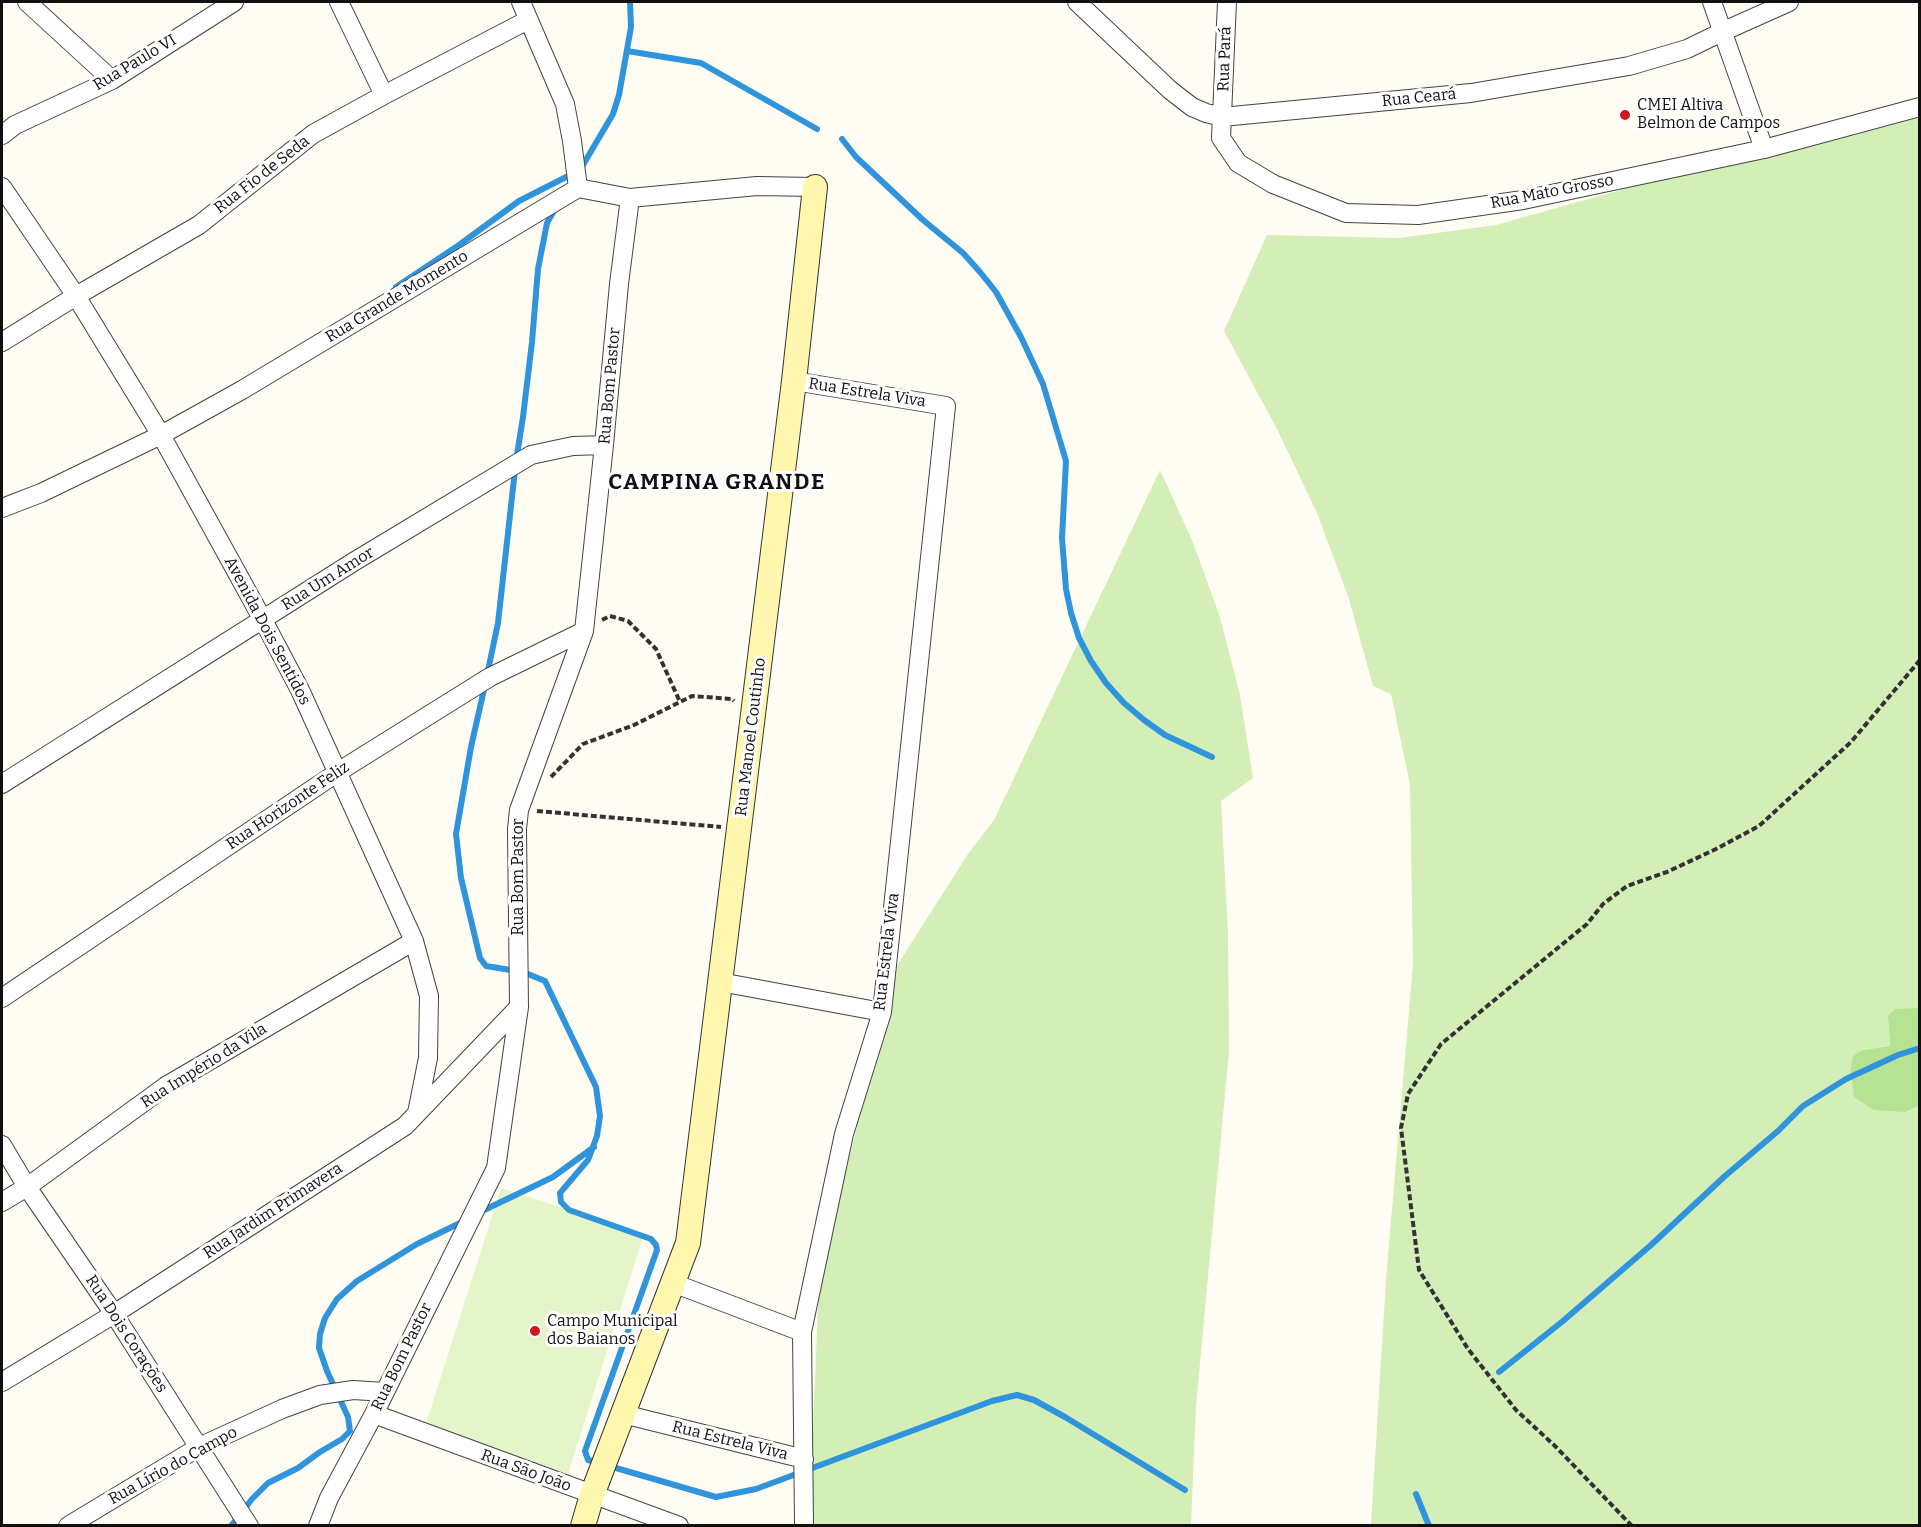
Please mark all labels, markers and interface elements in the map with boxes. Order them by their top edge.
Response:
street label: Rua Pará [1214,26,1236,92]
street label: Rua Paulo VI [90,31,180,95]
street label: Rua Ceará [1381,85,1457,111]
place label: CMEI Altiva Belmon de Campos [1637,96,1780,134]
marker: CMEI Altiva Belmon de Campos [1618,108,1632,122]
street label: Rua Fio de Seda [211,132,313,218]
street label: Rua Mato Grosso [1489,171,1615,213]
street label: Rua Grande Momento [322,247,472,347]
street label: Rua Bom Pastor [595,327,625,445]
street label: Rua Estrela Viva [807,374,927,412]
district label: CAMPINA GRANDE [608,470,826,496]
street label: Rua Um Amor [278,543,378,615]
street label: Avenida Dois Sentidos [220,554,314,708]
street label: Rua Manoel Coutinho [732,657,770,817]
street label: Rua Horizonte Feliz [223,758,353,854]
street label: Rua Bom Pastor [509,818,529,936]
street label: Rua Estrela Viva [870,892,904,1012]
street label: Rua Império da Vila [137,1019,271,1113]
street label: Rua Jardim Primavera [200,1159,346,1263]
street label: Rua Dois Corações [81,1272,171,1396]
street label: Rua Bom Pastor [368,1300,436,1414]
place label: Campo Municipal dos Baianos [547,1312,678,1350]
marker: Campo Municipal dos Baianos [528,1324,542,1338]
street label: Rua Estrela Viva [670,1417,790,1465]
street label: Rua Lírio do Campo [105,1423,241,1509]
street label: Rua São João [478,1446,574,1496]

